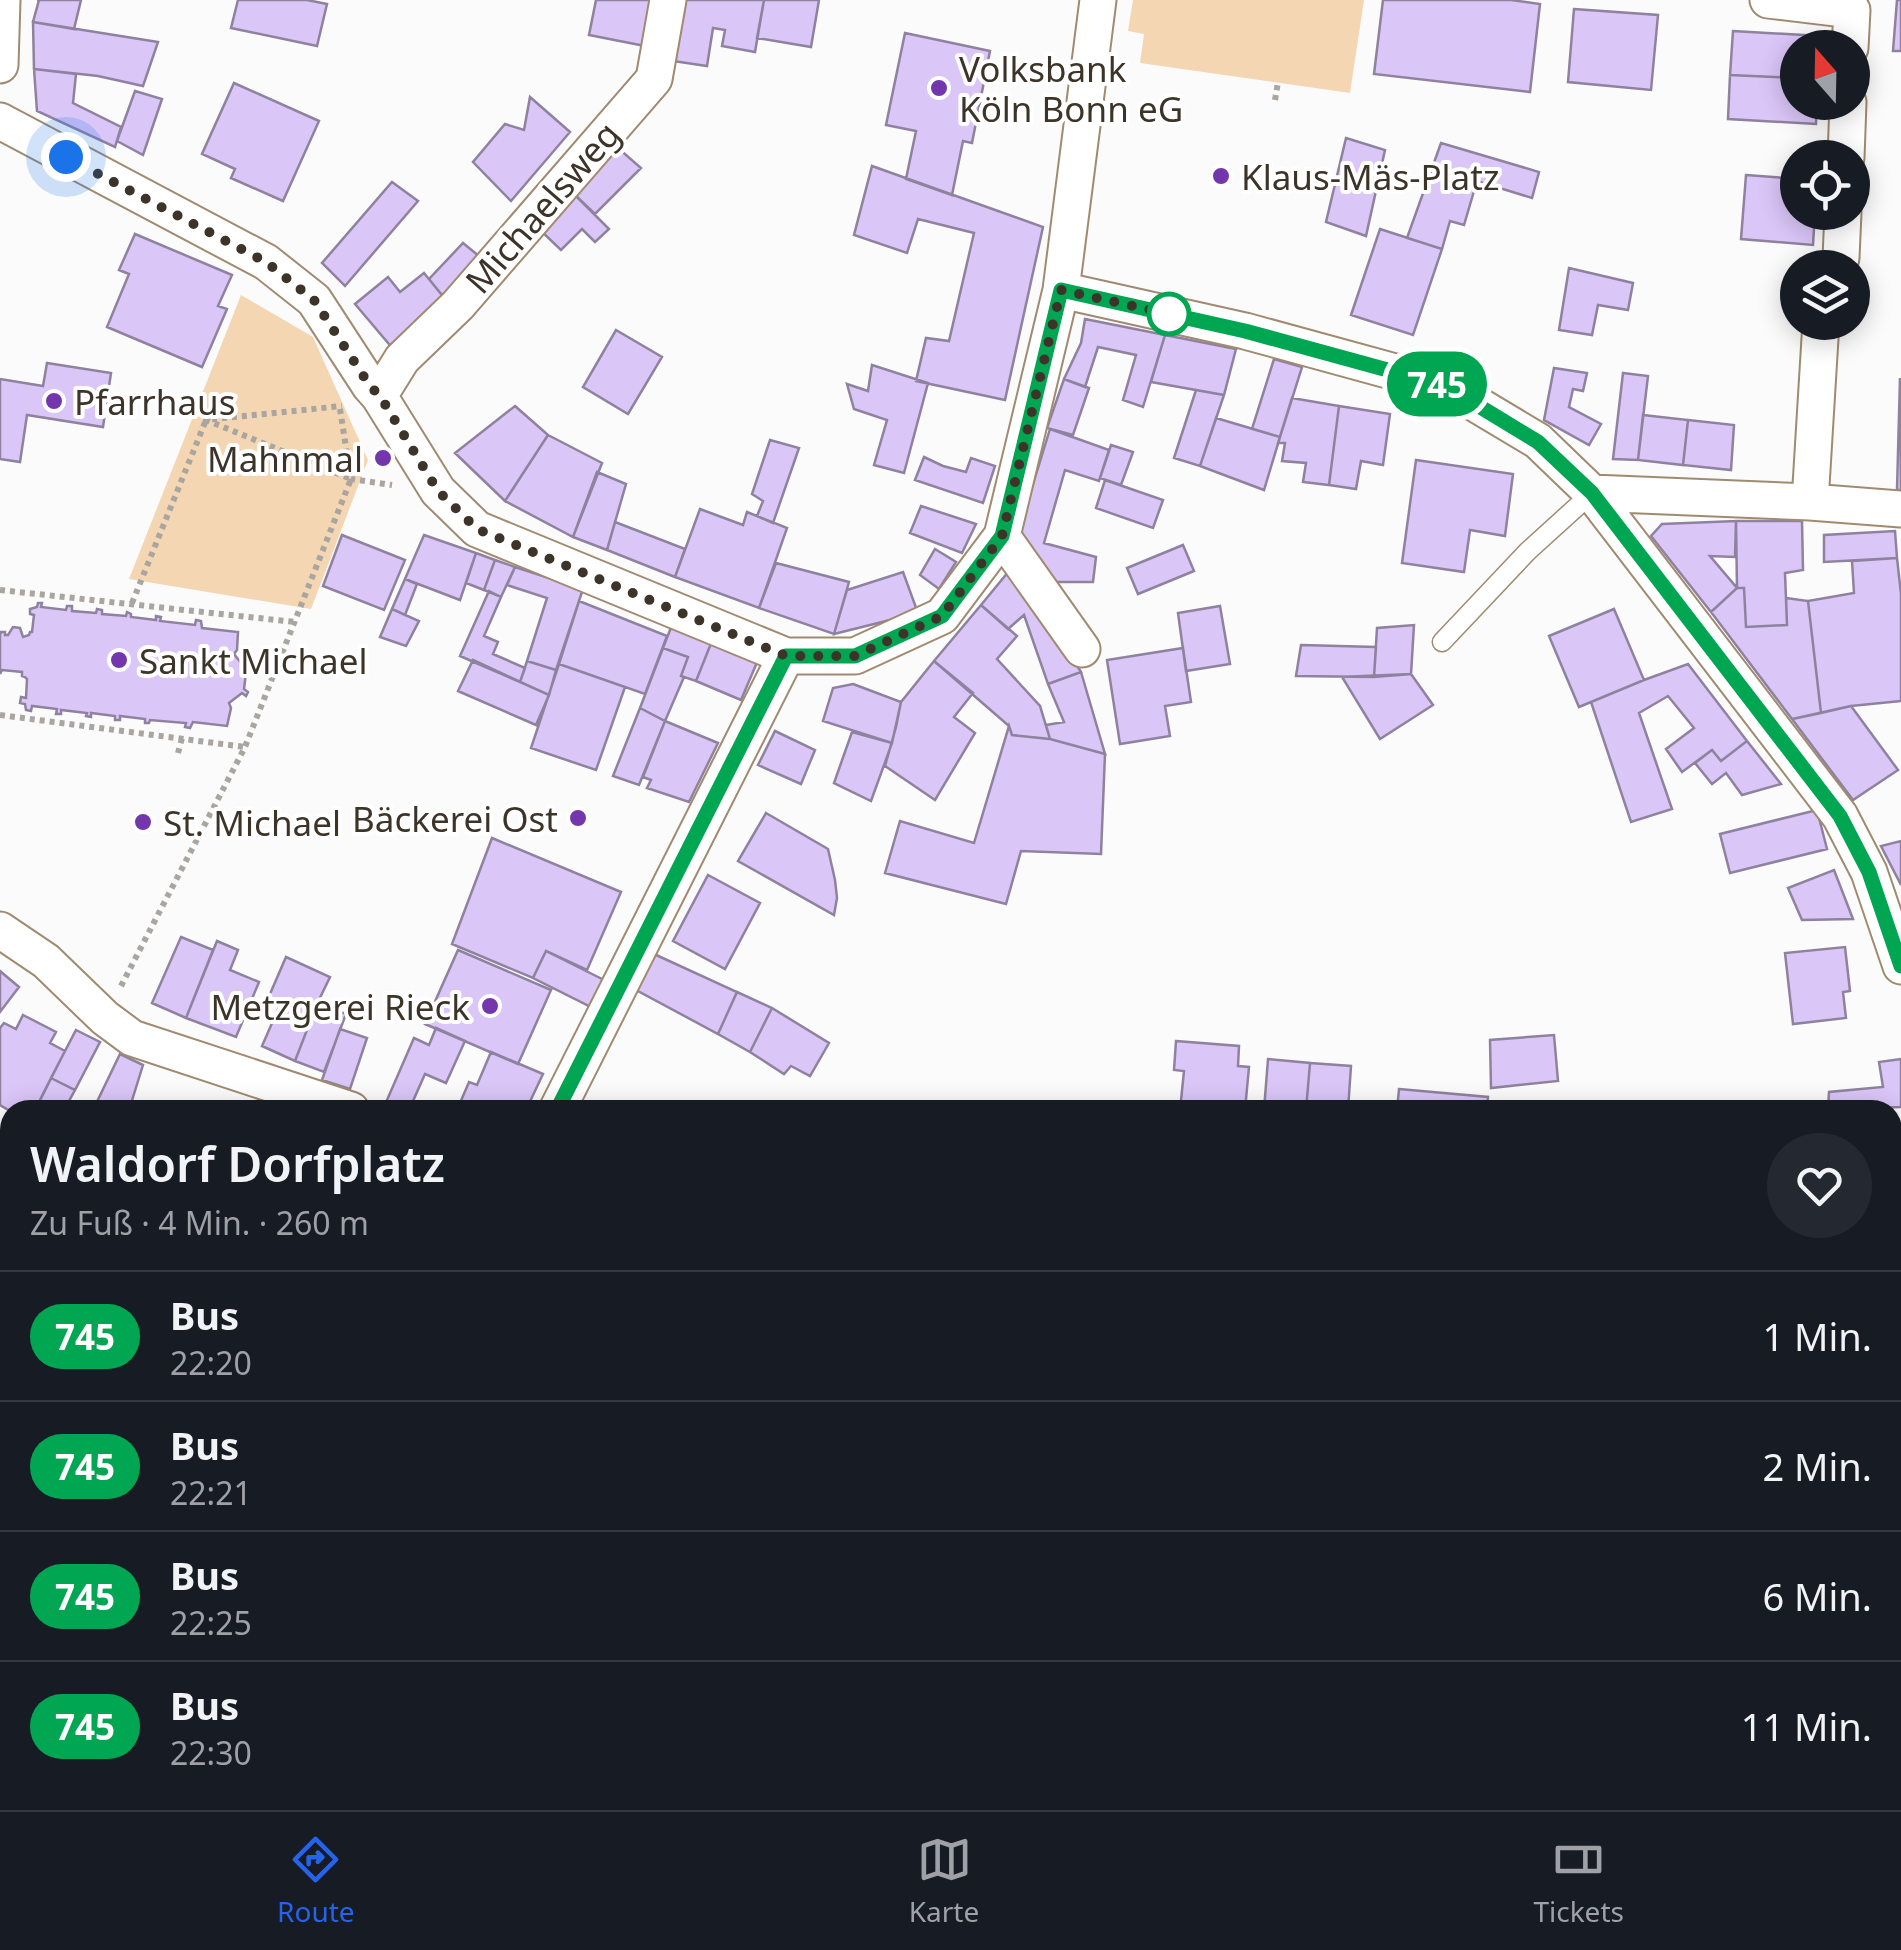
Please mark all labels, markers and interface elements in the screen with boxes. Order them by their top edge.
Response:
north arrow [1780,30,1870,120]
map controls [1780,30,1870,340]
place label: Volksbank Köln Bonn eG [959,45,1183,132]
marker: Volksbank Köln Bonn eG [928,77,950,99]
street label: Michaelsweg [454,111,630,303]
your location [41,132,91,182]
button: locate [1780,140,1870,230]
place label: Klaus-Mäs-Platz [1241,153,1499,200]
marker: Klaus-Mäs-Platz [1210,165,1232,187]
button: layers [1780,250,1870,340]
unlabelled marker [1148,293,1190,335]
line badge: 745 [1380,352,1494,416]
text: 745 [1407,361,1467,408]
place label: Pfarrhaus [74,378,235,425]
marker: Pfarrhaus [43,390,65,412]
place label: Mahnmal [207,435,363,482]
marker: Mahnmal [372,447,394,469]
place label: Sankt Michael [139,637,368,684]
marker: Sankt Michael [108,649,130,671]
place label: Bäckerei Ost [352,795,558,842]
place label: St. Michael [163,799,341,846]
marker: Bäckerei Ost [567,807,589,829]
marker: St. Michael [132,811,154,833]
place label: Metzgerei Rieck [211,983,470,1030]
marker: Metzgerei Rieck [479,995,501,1017]
text: Waldorf Dorfplatz [30,1131,445,1196]
button: heart [1767,1133,1872,1238]
text: Zu Fuß · 4 Min. · 260 m [30,1201,369,1244]
text: Bus [170,1289,239,1341]
text: 1 Min. [1762,1310,1872,1362]
text: 745 [55,1313,115,1360]
text: 22:20 [170,1341,252,1384]
text: Bus [170,1419,239,1471]
text: 2 Min. [1762,1440,1872,1492]
text: 745 [55,1443,115,1490]
text: 22:21 [170,1471,252,1514]
text: Bus [170,1549,239,1601]
text: 6 Min. [1762,1570,1872,1622]
text: 745 [55,1573,115,1620]
text: 22:25 [170,1601,252,1644]
text: Bus [170,1679,239,1731]
text: 11 Min. [1741,1700,1872,1752]
text: 745 [55,1703,115,1750]
text: 22:30 [170,1731,252,1774]
tab: Route [277,1832,355,1930]
tab: Karte [909,1832,979,1930]
tab: Tickets [1533,1832,1624,1930]

